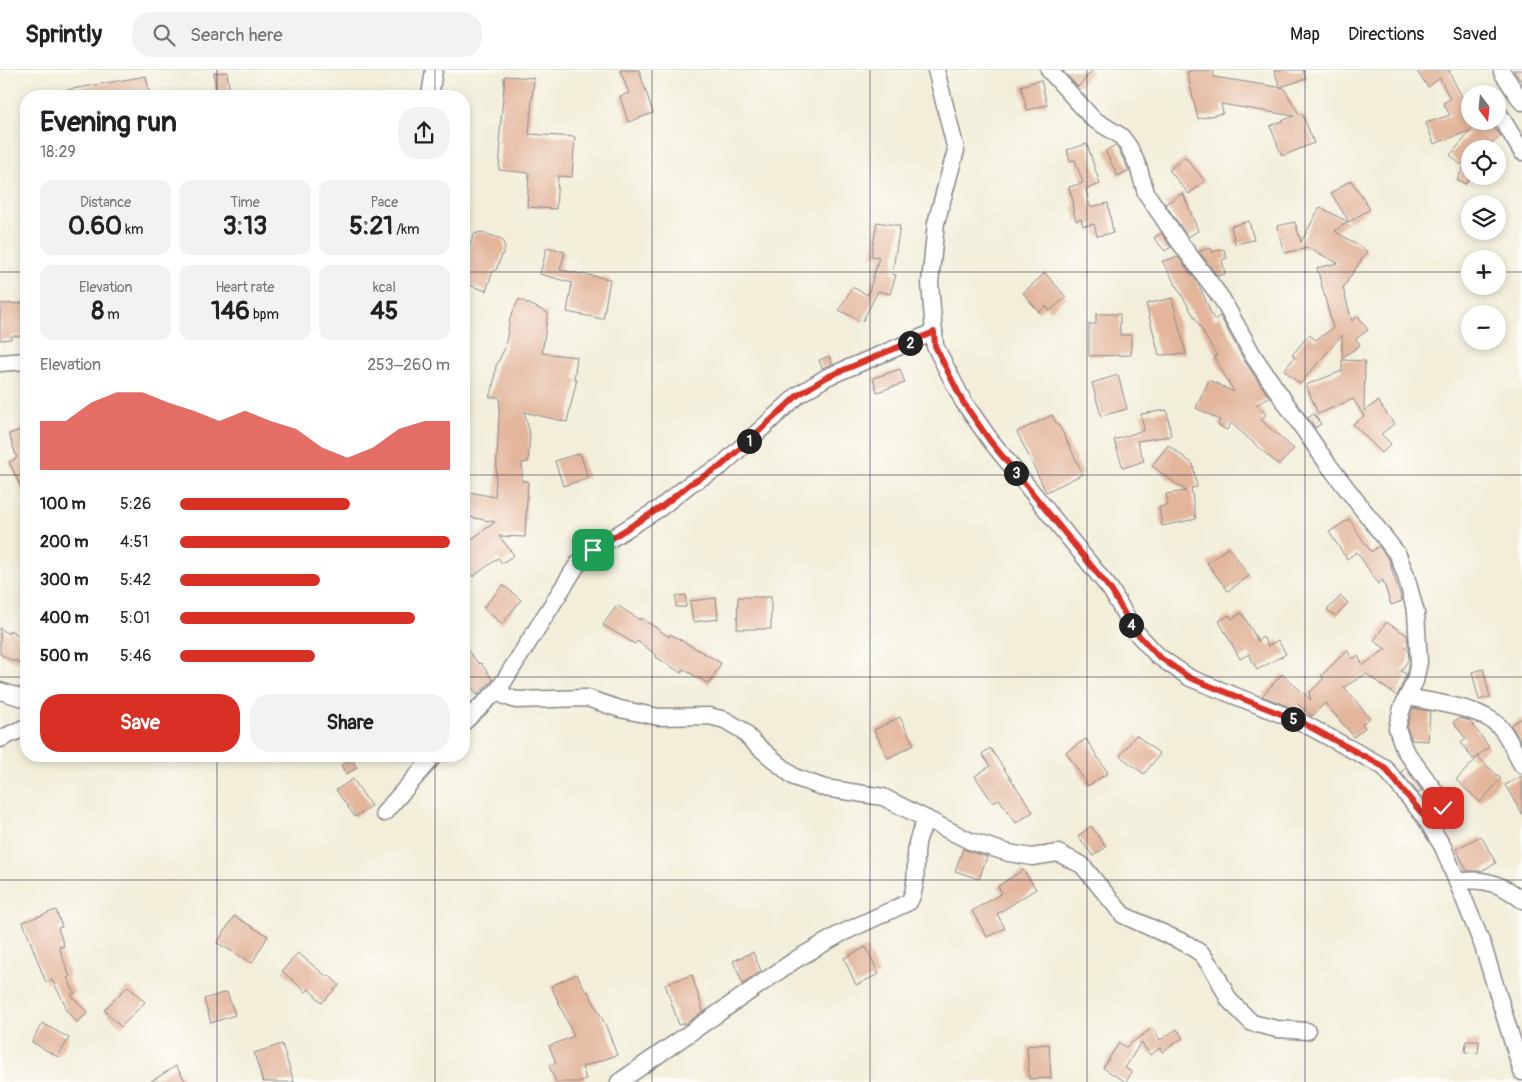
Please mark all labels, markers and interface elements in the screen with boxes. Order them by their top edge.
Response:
search box [132,12,482,57]
text: Sprintly [25,20,102,49]
icon: search [150,21,178,49]
text: Search here [190,23,283,47]
text: Map [1290,23,1320,46]
text: Directions [1348,23,1424,46]
text: Saved [1452,23,1497,46]
north arrow [1461,85,1506,130]
map controls [1461,85,1506,350]
text: Evening run [40,105,177,140]
button: share [398,107,450,159]
button: locate [1461,140,1506,185]
text: 18:29 [40,142,76,162]
text: Distance [80,194,131,211]
text: Time [230,194,260,211]
text: Pace [370,194,398,211]
button: layers [1461,195,1506,240]
text: 0.60 [68,211,122,242]
text: 3:13 [223,211,267,242]
text: 5:21 [349,211,393,242]
text: km [122,221,143,238]
text: /km [393,221,419,238]
button: + [1461,250,1506,295]
text: Elevation [79,279,132,296]
text: Heart rate [215,279,275,296]
text: kcal [373,279,396,296]
text: 8 [92,296,104,327]
text: 146 [211,296,250,327]
text: 45 [370,296,398,327]
button: − [1461,305,1506,350]
text: m [104,306,120,323]
text: bpm [250,306,279,323]
pin: 2 [898,330,922,356]
text: 2 [907,335,914,352]
text: Elevation [40,355,101,375]
text: 253–260 m [367,355,450,375]
pin: 1 [736,428,762,454]
text: 1 [747,433,752,450]
pin: 3 [1004,460,1028,486]
text: 3 [1013,465,1020,482]
text: 100 m [40,494,86,514]
text: 5:26 [120,494,151,514]
pin [572,529,614,571]
text: 200 m [40,532,88,552]
text: 4:51 [120,532,148,552]
icon: arrive [579,536,607,564]
text: 300 m [40,570,88,590]
text: 5:42 [120,570,151,590]
text: 400 m [40,608,89,628]
text: 5:01 [120,608,150,628]
pin: 4 [1118,612,1144,638]
text: 4 [1127,617,1136,634]
text: 500 m [40,646,88,666]
text: 5:46 [120,646,152,666]
button: Save [40,694,240,752]
button: Share [250,694,450,752]
pin: 5 [1280,706,1306,732]
text: 5 [1290,711,1297,728]
pin [1422,787,1464,829]
icon: check [1429,794,1457,822]

